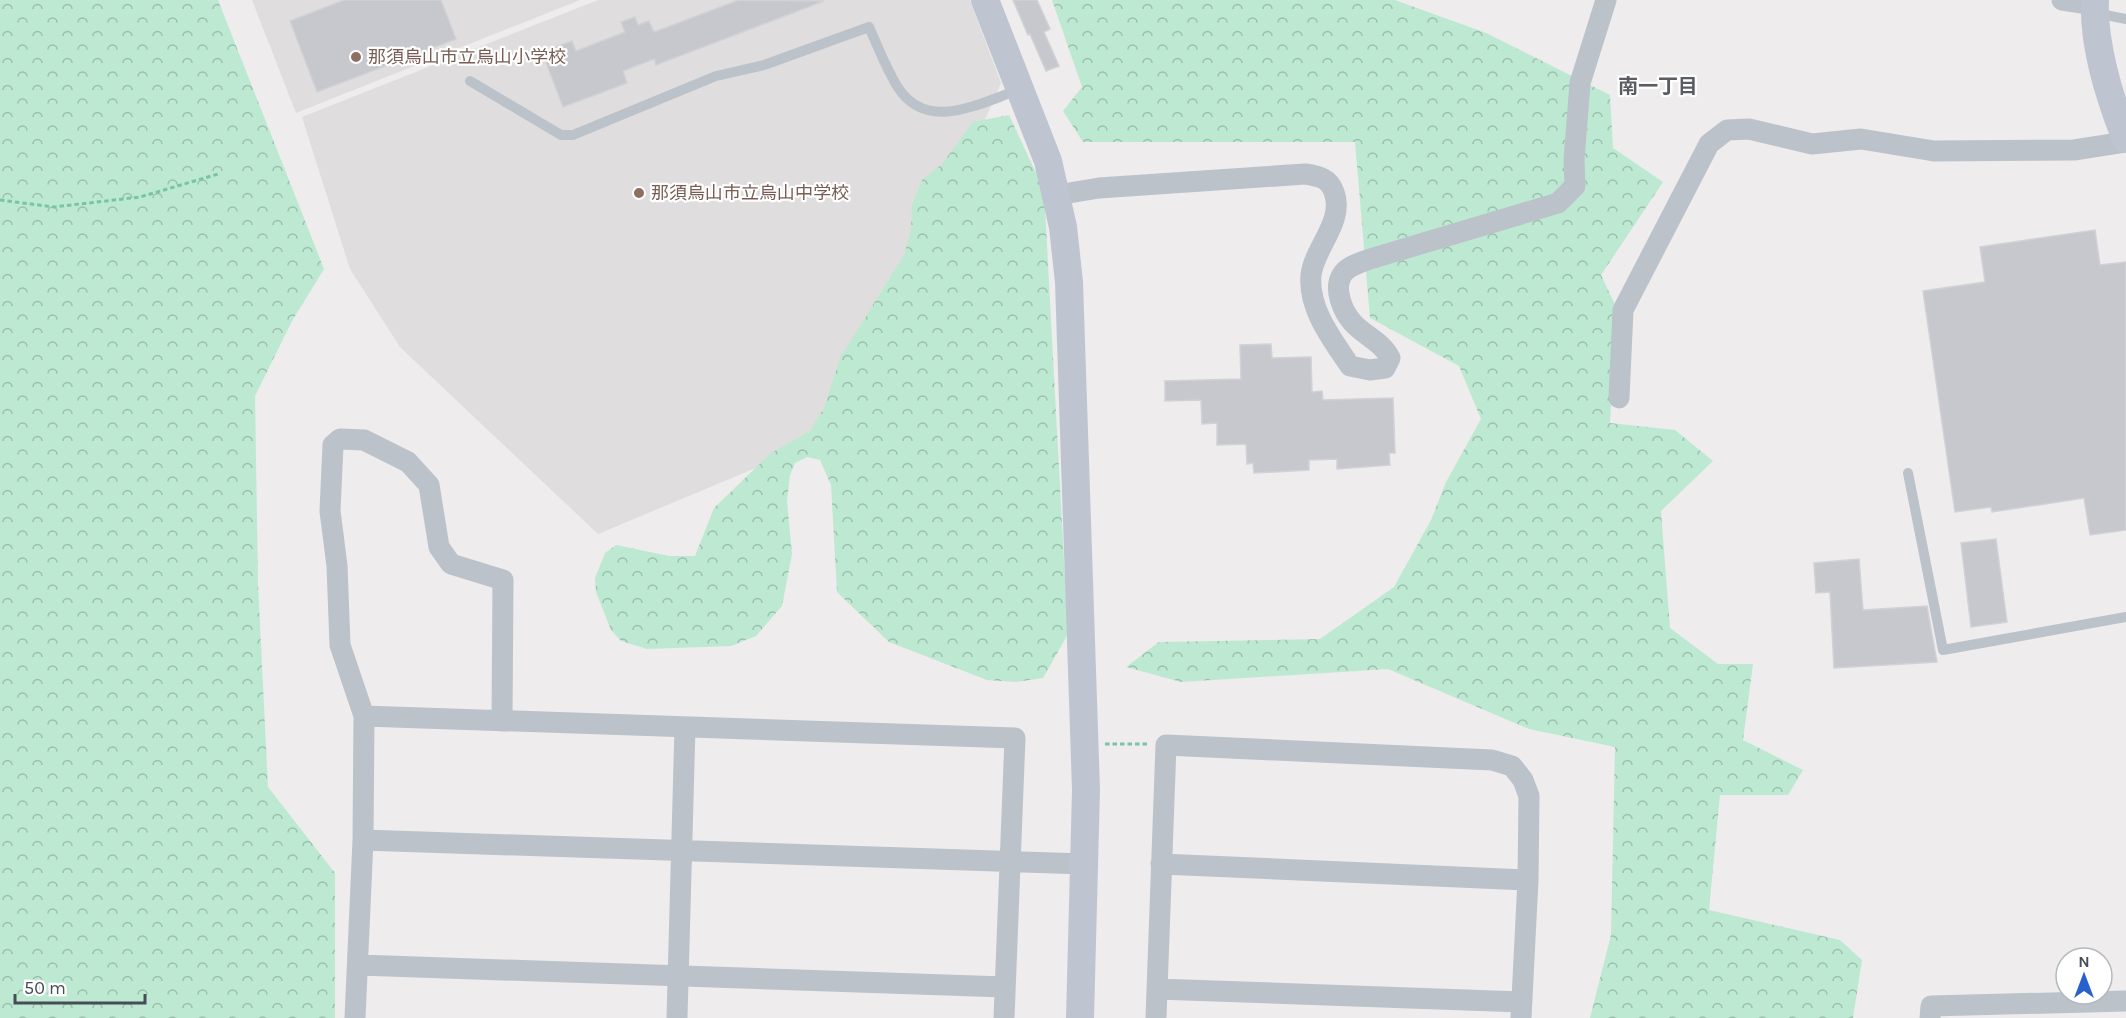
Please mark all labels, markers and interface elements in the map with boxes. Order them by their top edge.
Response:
place label: 那須烏山市立烏山小学校 [368,46,566,68]
marker: 那須烏山市立烏山小学校 [349,50,363,64]
district label: 南一丁目 [1618,75,1698,98]
place label: 那須烏山市立烏山中学校 [651,182,849,204]
marker: 那須烏山市立烏山中学校 [632,186,646,200]
north arrow [2054,946,2114,1006]
text: N [2078,952,2090,971]
scale bar [15,967,146,1005]
text: 50 m [24,977,66,999]

